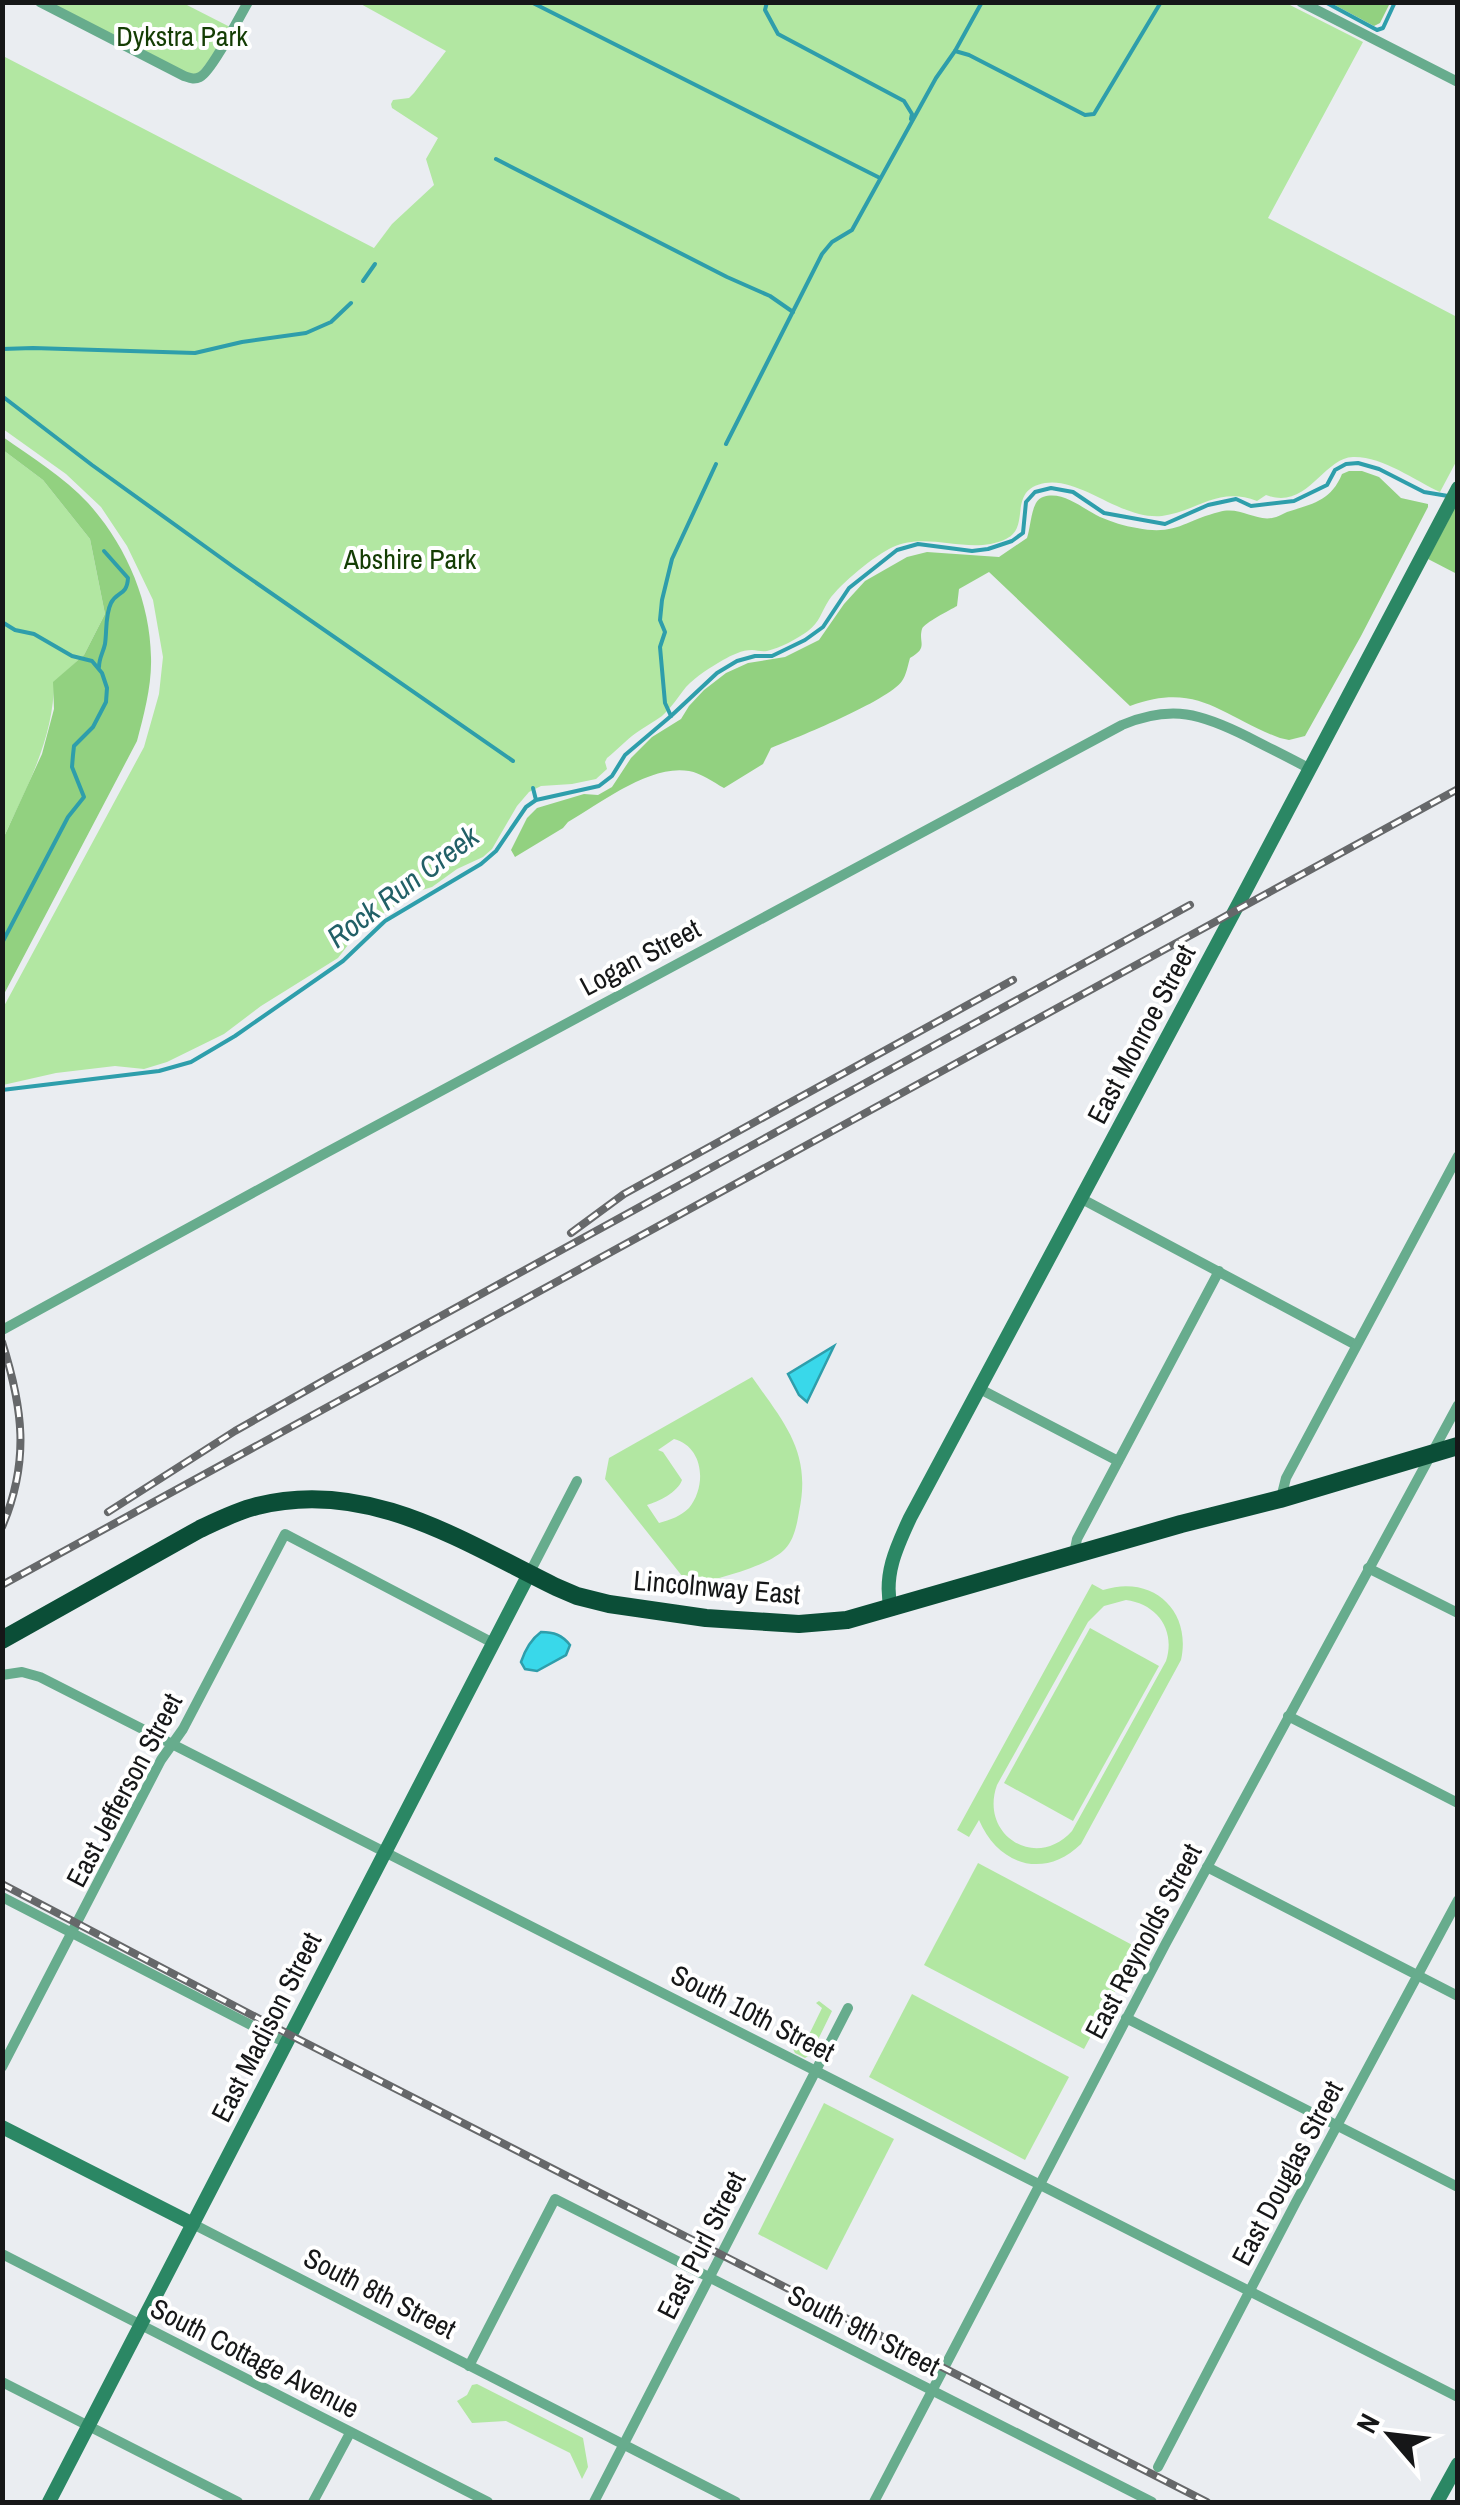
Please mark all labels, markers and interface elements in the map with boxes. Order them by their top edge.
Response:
park label: Dykstra Park [116,17,248,55]
park label: Abshire Park [343,540,477,578]
water label: Rock Run Creek [318,815,488,956]
street label: Logan Street [573,909,707,1005]
street label: East Monroe Street [1078,938,1204,1130]
street label: Lincolnway East [632,1561,802,1613]
street label: East Jefferson Street [57,1687,191,1893]
street label: East Reynolds Street [1076,1837,1210,2045]
street label: East Madison Street [202,1926,330,2128]
street label: South 10th Street [665,1955,841,2071]
street label: East Douglas Street [1222,2074,1352,2272]
street label: East Purl Street [648,2165,754,2325]
street label: South 8th Street [297,2238,463,2348]
street label: South 9th Street [781,2275,947,2385]
street label: South Cottage Avenue [144,2289,366,2427]
north arrow [1340,2385,1440,2485]
text: N [1347,2407,1389,2440]

